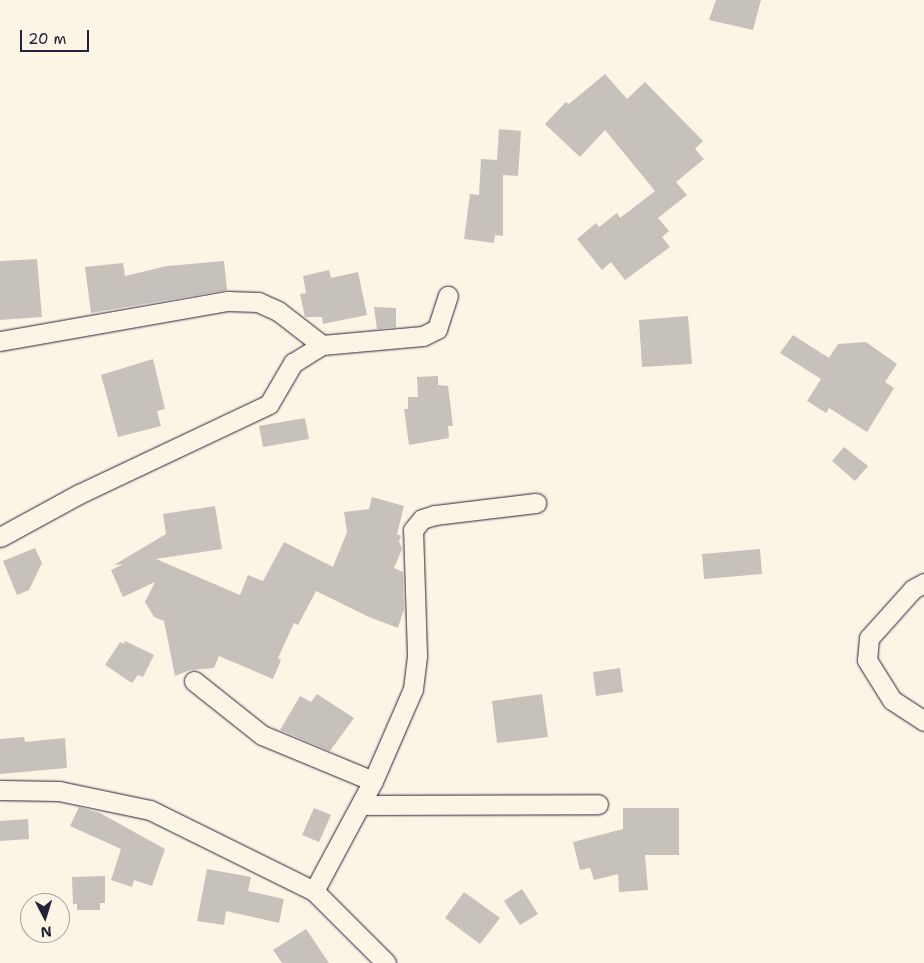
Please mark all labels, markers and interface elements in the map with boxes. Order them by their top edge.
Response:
scale bar [22,20,91,52]
text: 20 m [28,29,67,49]
north arrow [20,893,70,943]
text: N [40,922,53,941]

